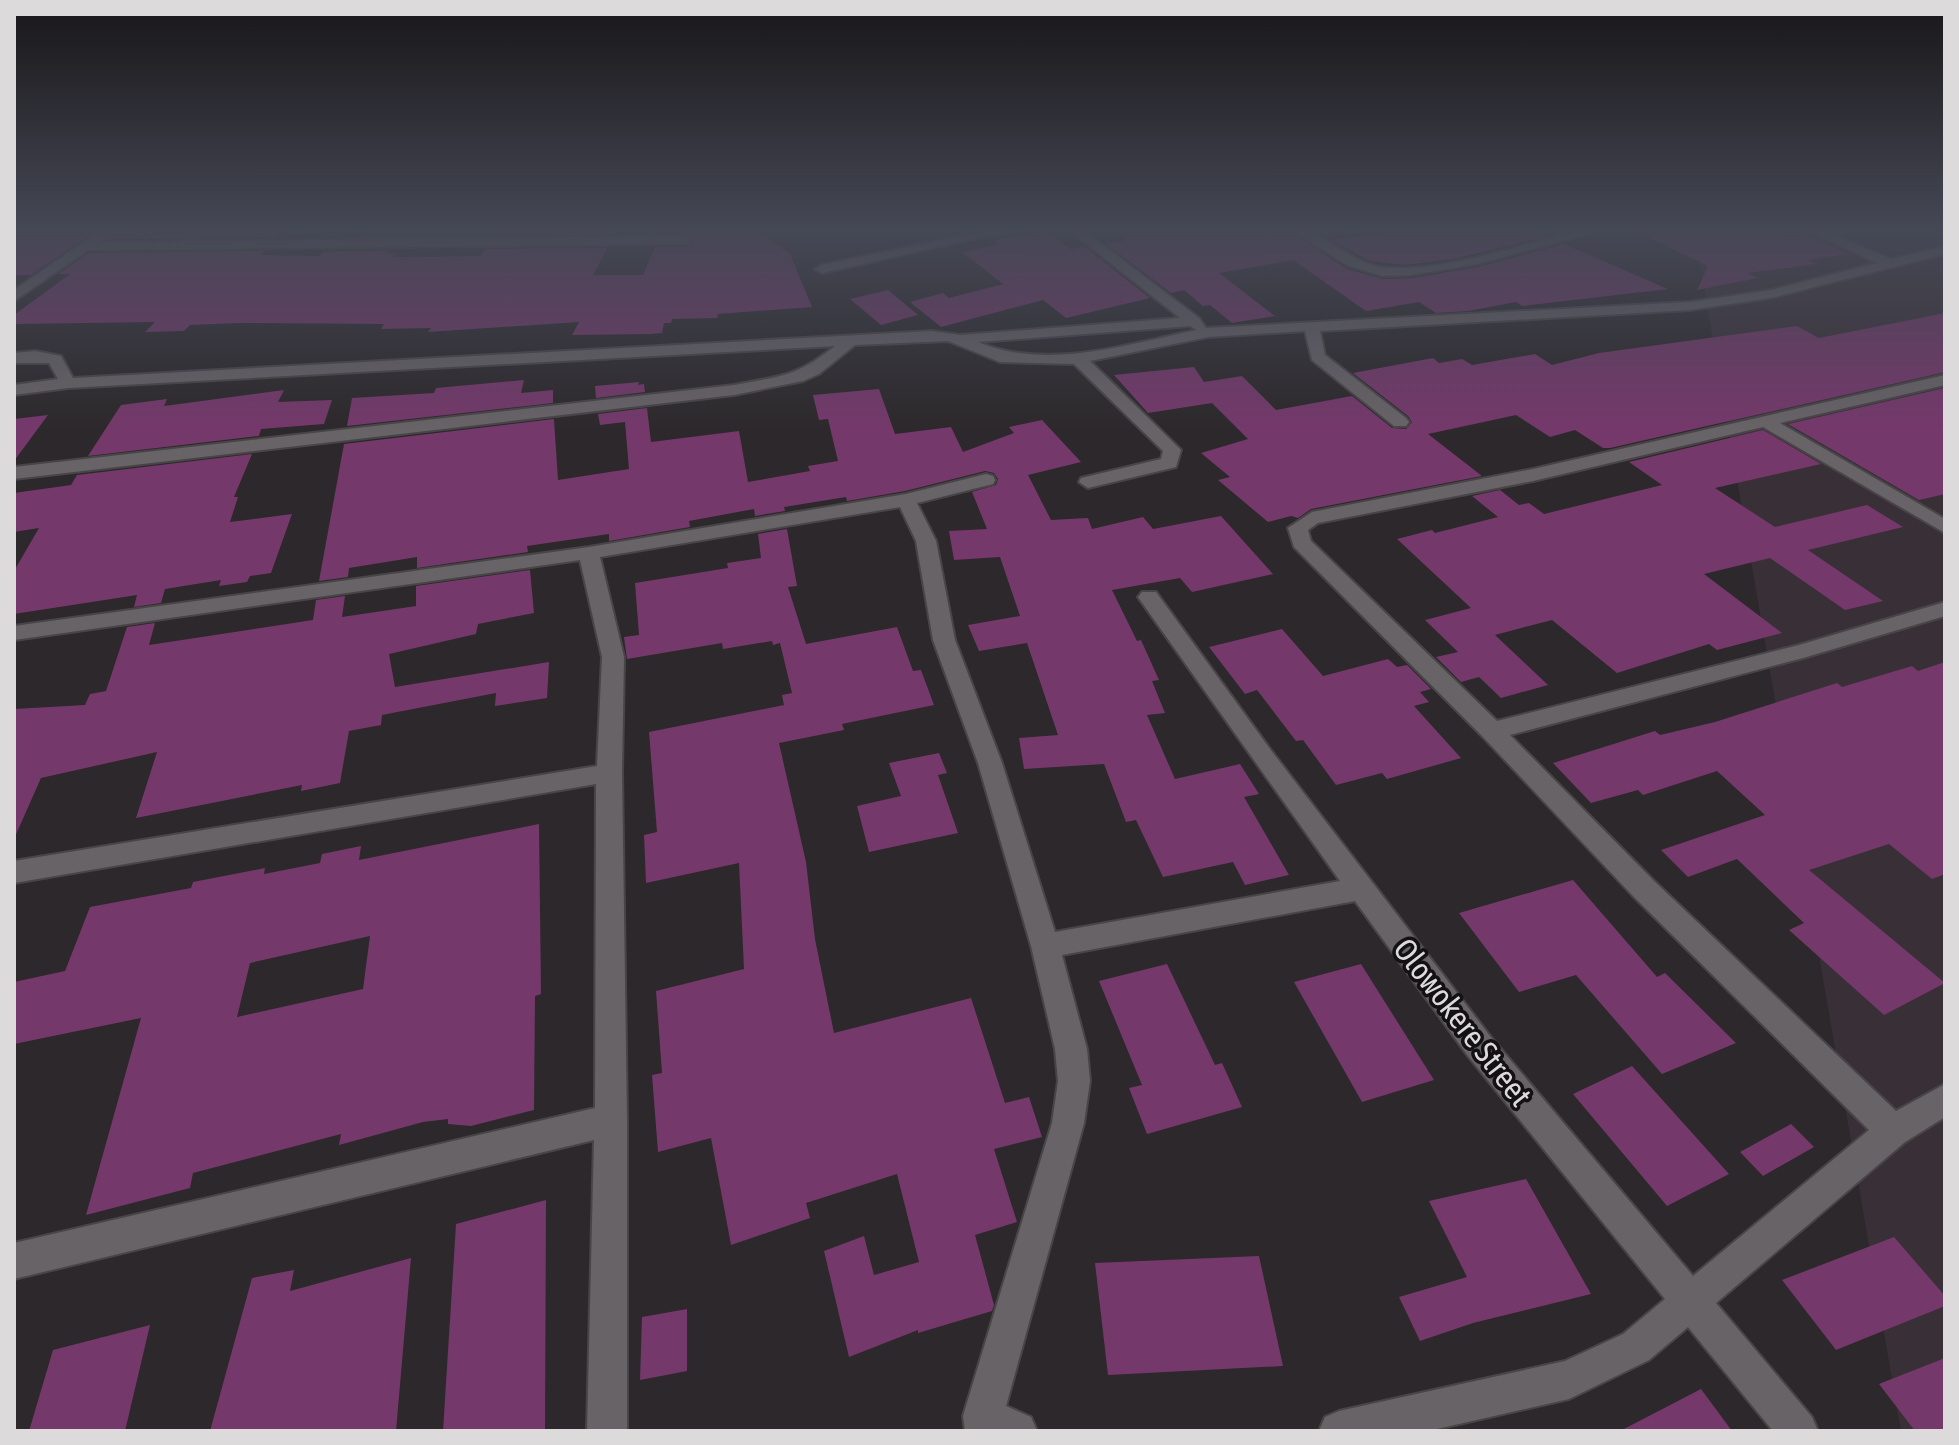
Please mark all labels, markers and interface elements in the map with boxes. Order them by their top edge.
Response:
street label: Olowokere Street [1386,931,1540,1113]

